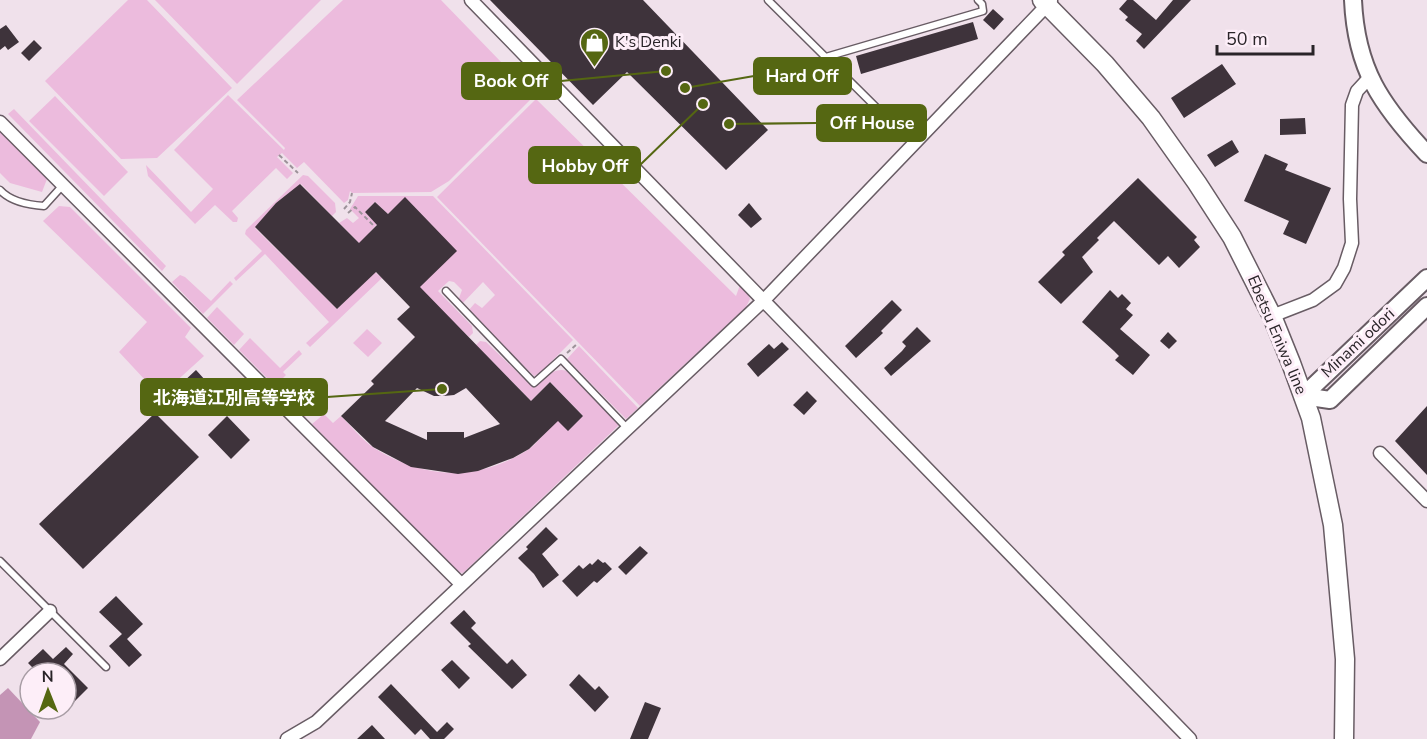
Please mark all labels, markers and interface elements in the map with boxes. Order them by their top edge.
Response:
scale bar [1217,18,1313,56]
shop icon: K's Denki [578,26,610,68]
text: 50 m [1226,27,1268,51]
place label: K's Denki [615,31,682,53]
callout: Hard Off [754,58,851,94]
callout: Book Off [462,63,561,99]
text: Hard Off [765,64,839,88]
text: Book Off [474,69,549,93]
callout: Off House [817,105,926,141]
text: Off House [830,111,915,135]
callout: Hobby Off [529,147,640,183]
text: Hobby Off [542,154,629,178]
street label: Ebetsu Eniwa line [1242,272,1312,398]
street label: Minami odori [1316,303,1400,383]
callout: 北海道江別高等学校 [141,379,327,415]
text: 北海道江別高等学校 [153,386,315,410]
north arrow [18,661,78,721]
text: N [42,666,54,688]

